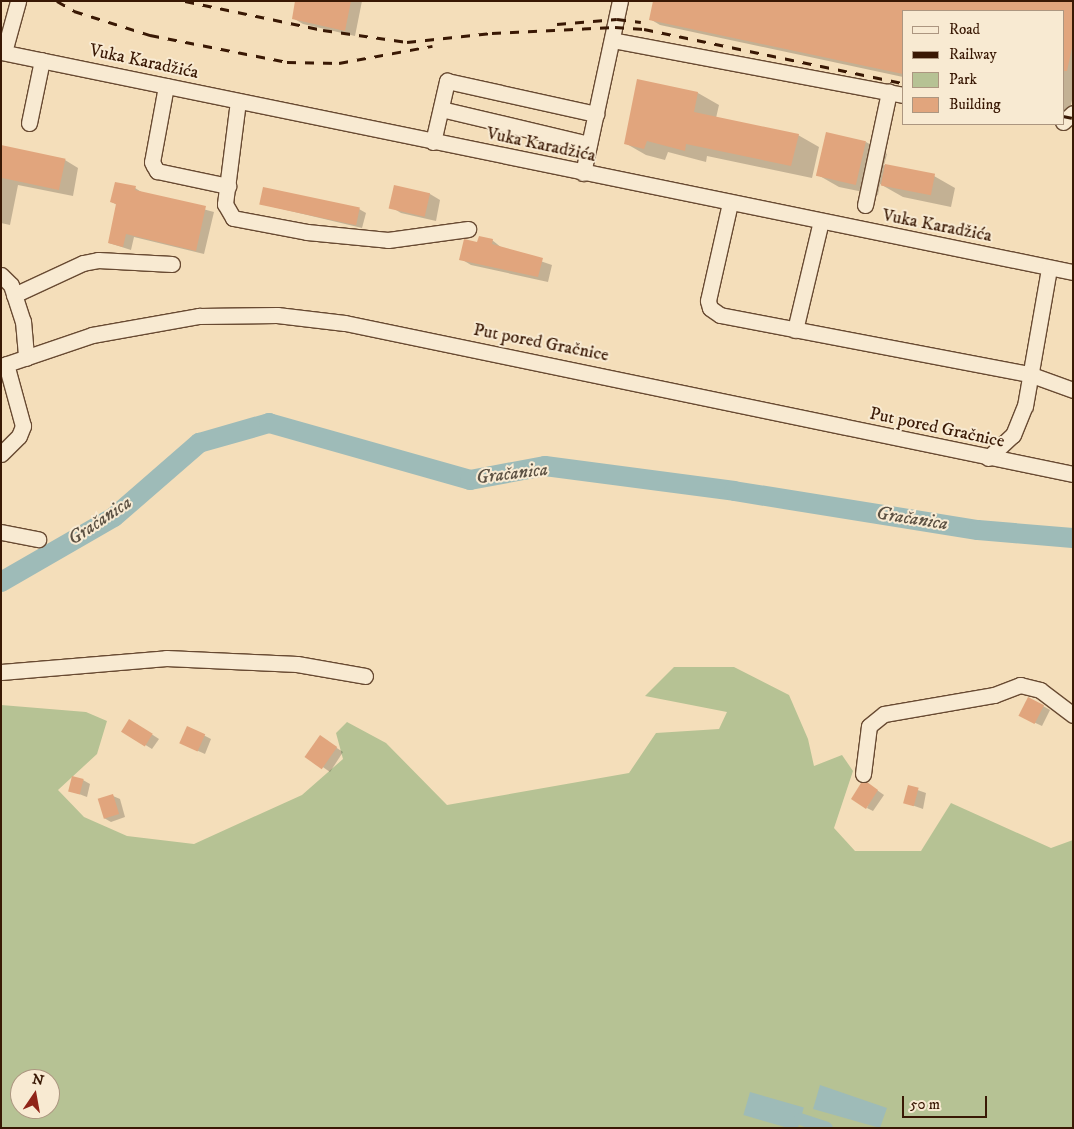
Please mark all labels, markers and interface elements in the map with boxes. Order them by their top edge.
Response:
legend [902,10,1064,125]
text: Road [949,20,980,39]
street label: Vuka Karadžića [87,40,201,84]
text: Railway [949,45,997,64]
text: Park [949,70,977,89]
text: Building [949,95,1001,114]
street label: Vuka Karadžića [484,123,598,167]
street label: Vuka Karadžića [880,205,994,247]
street label: Put pored Gračnice [471,319,611,367]
street label: Put pored Gračnice [868,403,1006,453]
water label: Gračanica [475,458,549,490]
water label: Gračanica [64,491,136,551]
water label: Gračanica [875,502,949,536]
north arrow [10,1069,60,1119]
text: N [30,1070,45,1090]
scale bar [904,1086,989,1118]
text: 50 m [910,1095,940,1114]

